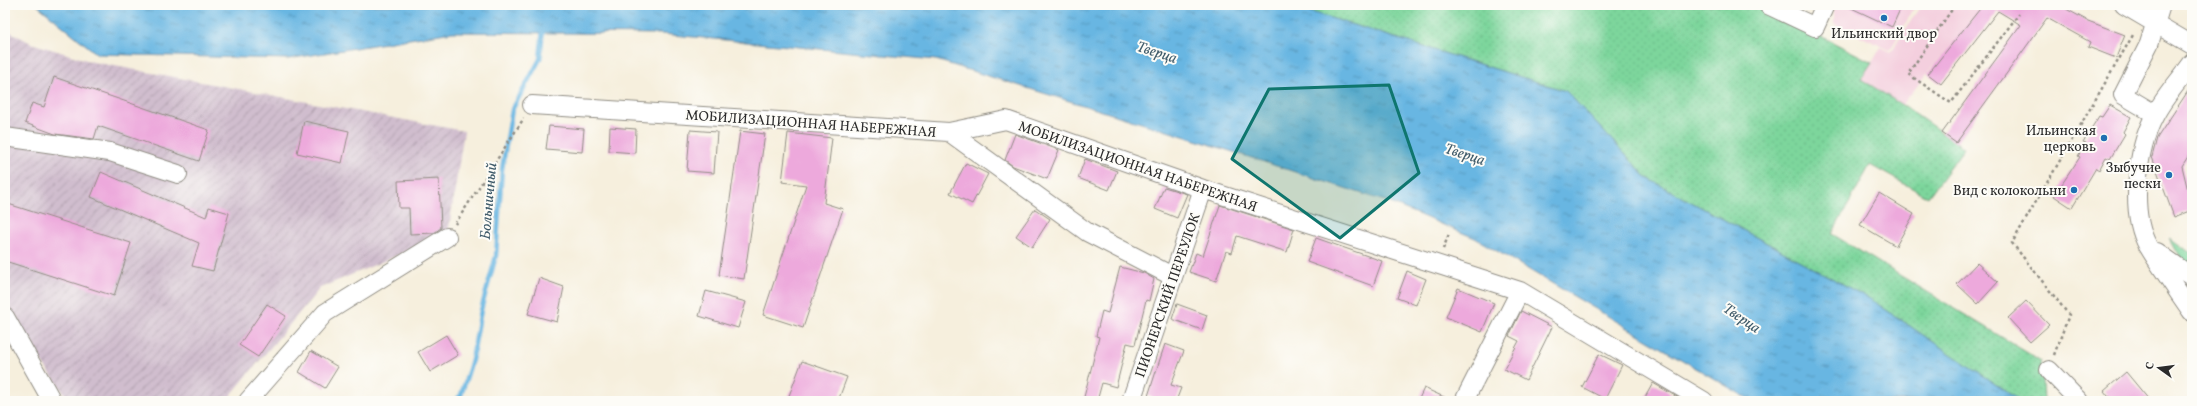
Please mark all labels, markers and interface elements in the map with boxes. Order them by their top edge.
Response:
marker: Ильинский двор [1879,13,1889,23]
place label: Ильинский двор [1831,25,1937,44]
water label: Тверца [1134,37,1179,70]
street label: МОБИЛИЗАЦИОННАЯ НАБЕРЕЖНАЯ [685,106,937,143]
street label: МОБИЛИЗАЦИОННАЯ НАБЕРЕЖНАЯ [1016,118,1259,217]
place label: Ильинская церковь [2026,122,2096,157]
marker: Ильинская церковь [2099,133,2109,143]
water label: Тверца [1442,139,1487,172]
place label: Зыбучие пески [2105,159,2161,194]
water label: Больничный [476,162,503,240]
marker: Зыбучие пески [2164,170,2174,180]
place label: Вид с колокольни [1953,182,2066,201]
marker: Вид с колокольни [2069,185,2079,195]
street label: ПИОНЕРСКИЙ ПЕРЕУЛОК [1130,210,1206,380]
water label: Тверца [1718,299,1764,339]
north arrow [2139,348,2179,388]
text: С [2143,361,2159,371]

